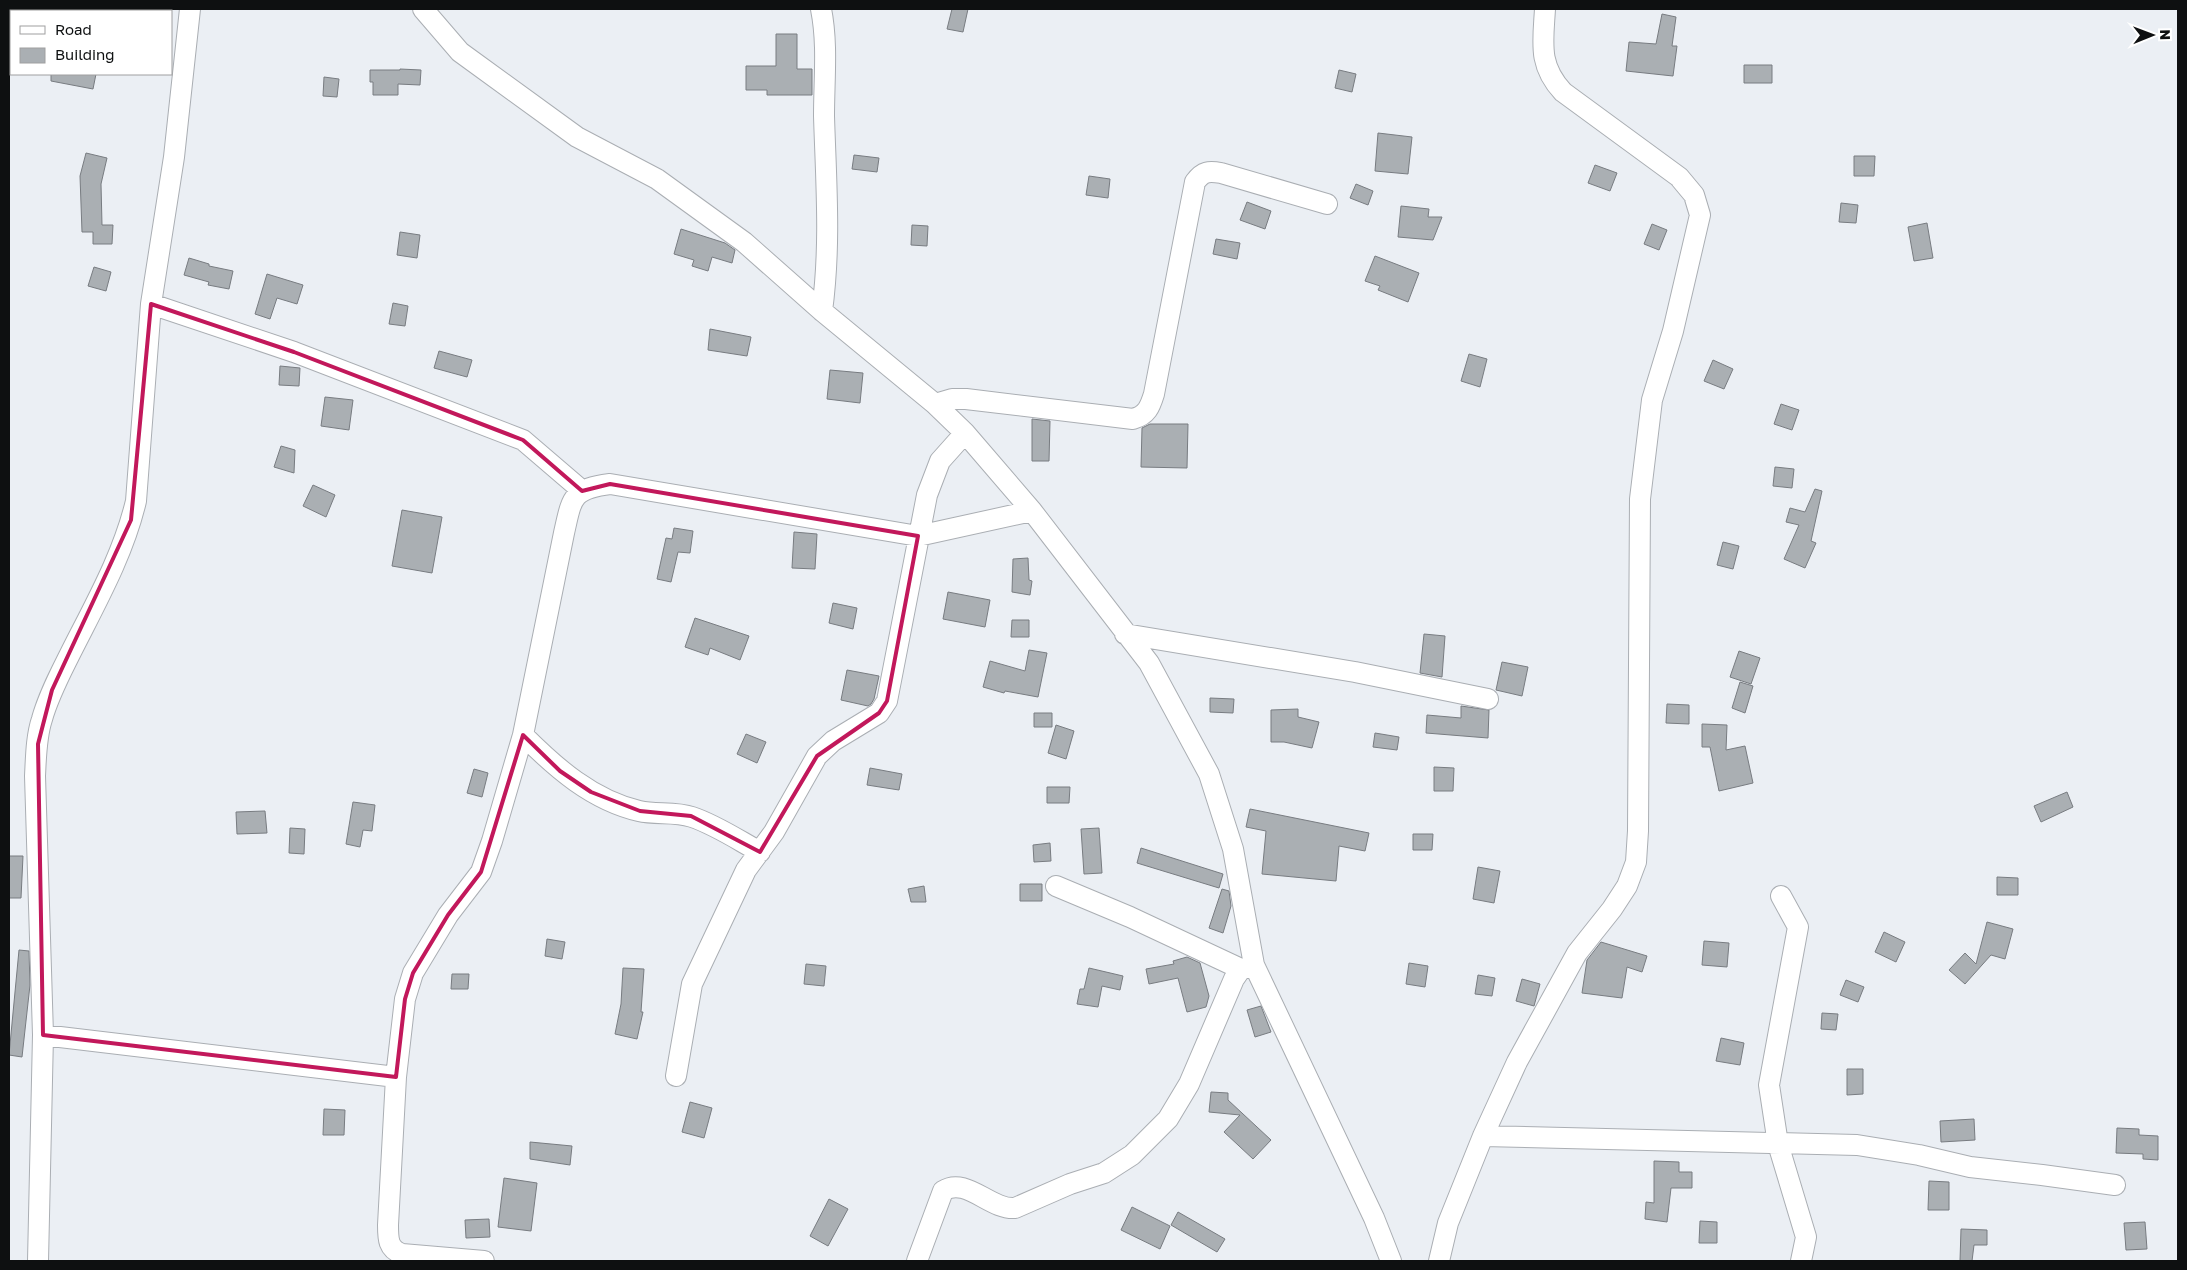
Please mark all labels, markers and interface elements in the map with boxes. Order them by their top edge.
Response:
legend [10,10,172,75]
north arrow [2127,10,2177,60]
text: Road [55,20,92,38]
text: N [2157,29,2174,40]
text: Building [55,45,115,63]

